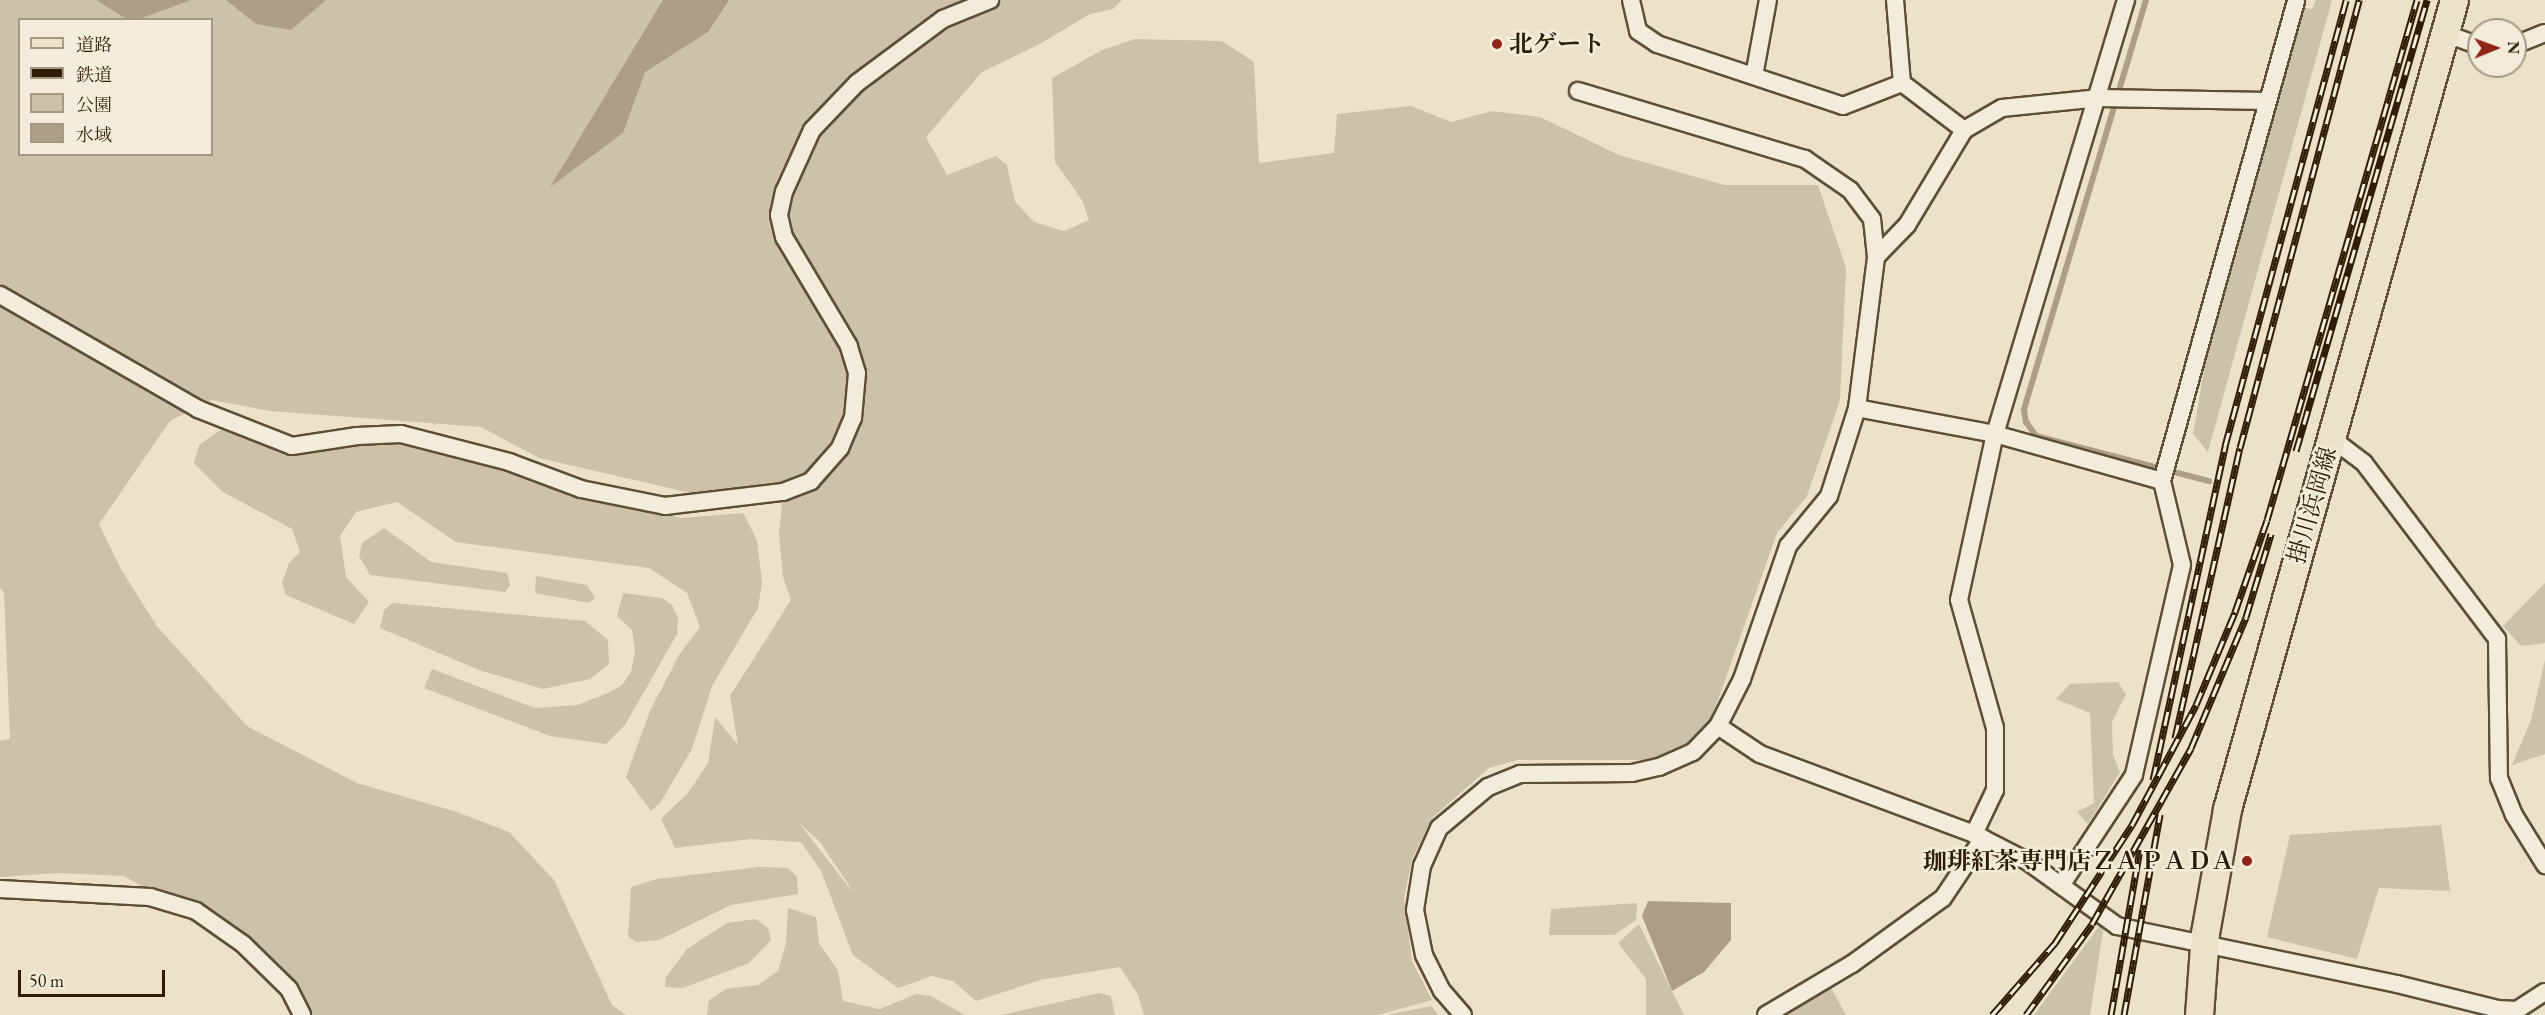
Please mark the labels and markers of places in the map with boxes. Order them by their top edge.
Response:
place label: 北ゲート [1509,30,1605,58]
marker: 北ゲート [1490,37,1504,51]
place label: 珈琲紅茶専門店ＺＡＰＡＤＡ [1923,847,2235,875]
marker: 珈琲紅茶専門店ＺＡＰＡＤＡ [2240,854,2254,868]

